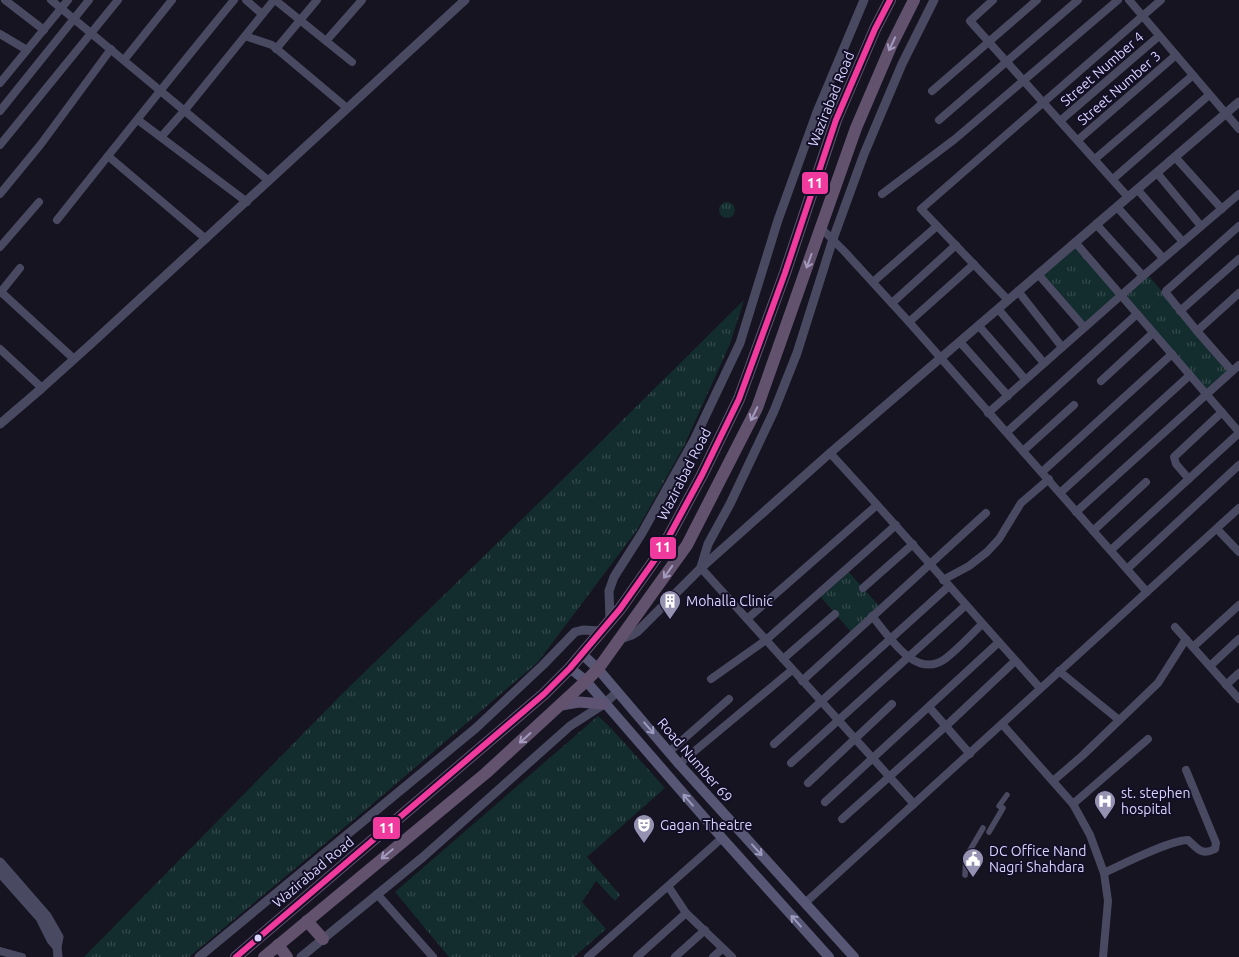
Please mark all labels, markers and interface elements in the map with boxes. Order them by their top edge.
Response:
street label: Street Number 4 [1057,29,1147,109]
one-way arrow [887,36,896,51]
street label: Street Number 3 [1074,48,1164,128]
street label: Wazirabad Road [805,49,857,149]
line badge: 11 [801,171,829,195]
text: 11 [807,175,823,191]
one-way arrow [804,252,813,268]
one-way arrow [749,406,758,421]
street label: Wazirabad Road [654,425,714,523]
line badge: 11 [649,536,677,560]
text: 11 [655,539,671,555]
one-way arrow [663,564,673,578]
building icon: Mohalla Clinic [658,589,682,620]
place label: Mohalla Clinic [686,593,773,609]
street label: Road Number 69 [654,715,736,805]
one-way arrow [643,722,655,735]
one-way arrow [518,732,531,743]
place label: st. stephen hospital [1121,785,1191,817]
hospital icon: st. stephen hospital [1093,789,1117,820]
one-way arrow [682,793,694,806]
theatre icon: Gagan Theatre [632,813,656,844]
line badge: 11 [372,816,401,840]
place label: Gagan Theatre [660,817,752,833]
text: 11 [379,820,395,836]
street label: Wazirabad Road [269,833,357,911]
one-way arrow [751,843,763,856]
place label: DC Office Nand Nagri Shahdara [989,843,1086,875]
public building icon: DC Office Nand Nagri Shahdara [961,847,985,878]
one-way arrow [381,848,394,860]
one-way arrow [790,914,802,927]
unlabelled marker [253,933,263,943]

